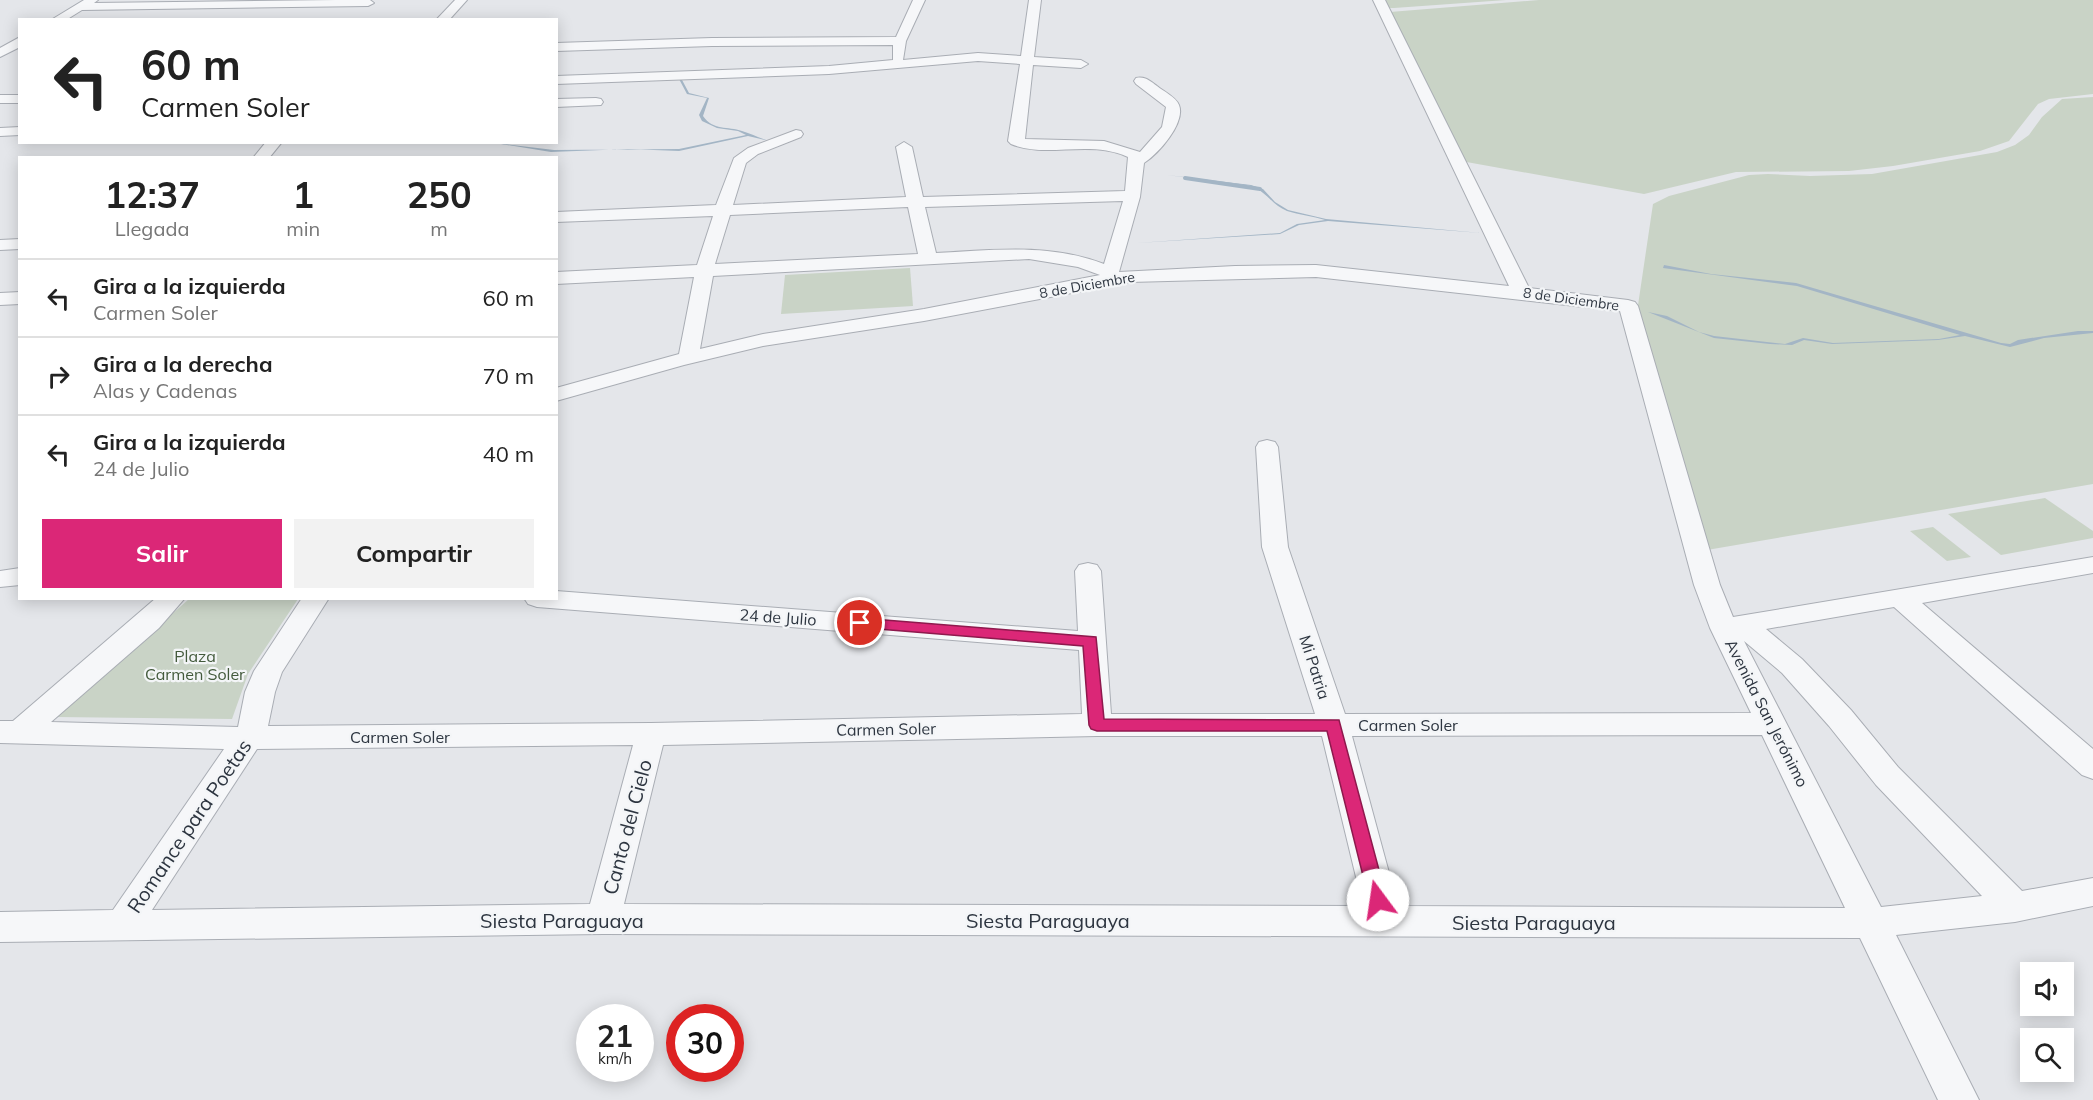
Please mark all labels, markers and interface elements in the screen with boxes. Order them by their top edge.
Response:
text: 60 m [141,38,241,91]
icon: left [42,42,120,120]
text: Carmen Soler [141,90,309,124]
text: 12:37 [104,172,200,217]
text: 1 [292,172,314,217]
text: 250 [407,172,472,217]
text: Llegada [115,216,189,241]
text: min [286,216,320,241]
text: m [430,216,448,241]
street label: 8 de Diciembre [1038,268,1136,302]
text: Gira a la izquierda [93,272,286,300]
icon: left [42,282,75,315]
street label: 8 de Diciembre [1522,283,1620,315]
text: 60 m [483,284,534,312]
text: Carmen Soler [93,300,218,325]
text: Gira a la derecha [93,350,273,378]
icon: right [42,360,75,393]
text: 70 m [483,362,534,390]
text: Alas y Cadenas [93,378,237,403]
text: Gira a la izquierda [93,428,286,456]
icon: left [42,438,75,471]
text: 40 m [483,440,534,468]
text: 24 de Julio [93,456,189,481]
button: Salir [42,519,282,588]
button: Compartir [294,519,534,588]
pin [834,597,885,648]
street label: 24 de Julio [739,604,817,630]
icon: arrive [843,606,876,639]
street label: Mi Patria [1295,632,1335,702]
street label: Avenida San Jerónimo [1721,636,1813,790]
park label: Plaza Carmen Soler [145,646,245,684]
street label: Carmen Soler [1358,715,1458,735]
street label: Carmen Soler [836,718,936,740]
street label: Carmen Soler [350,727,450,747]
street label: Romance para Poetas [122,734,256,918]
street label: Canto del Cielo [597,757,657,897]
position arrow [1346,868,1410,932]
street label: Siesta Paraguaya [480,908,644,933]
street label: Siesta Paraguaya [966,908,1130,933]
street label: Siesta Paraguaya [1452,910,1616,935]
map controls [2020,962,2074,1082]
button: sound [2020,962,2074,1016]
speed limit sign: 30 [666,1004,744,1082]
text: 21 [597,1017,633,1055]
button: search [2020,1028,2074,1082]
text: km/h [598,1049,632,1068]

